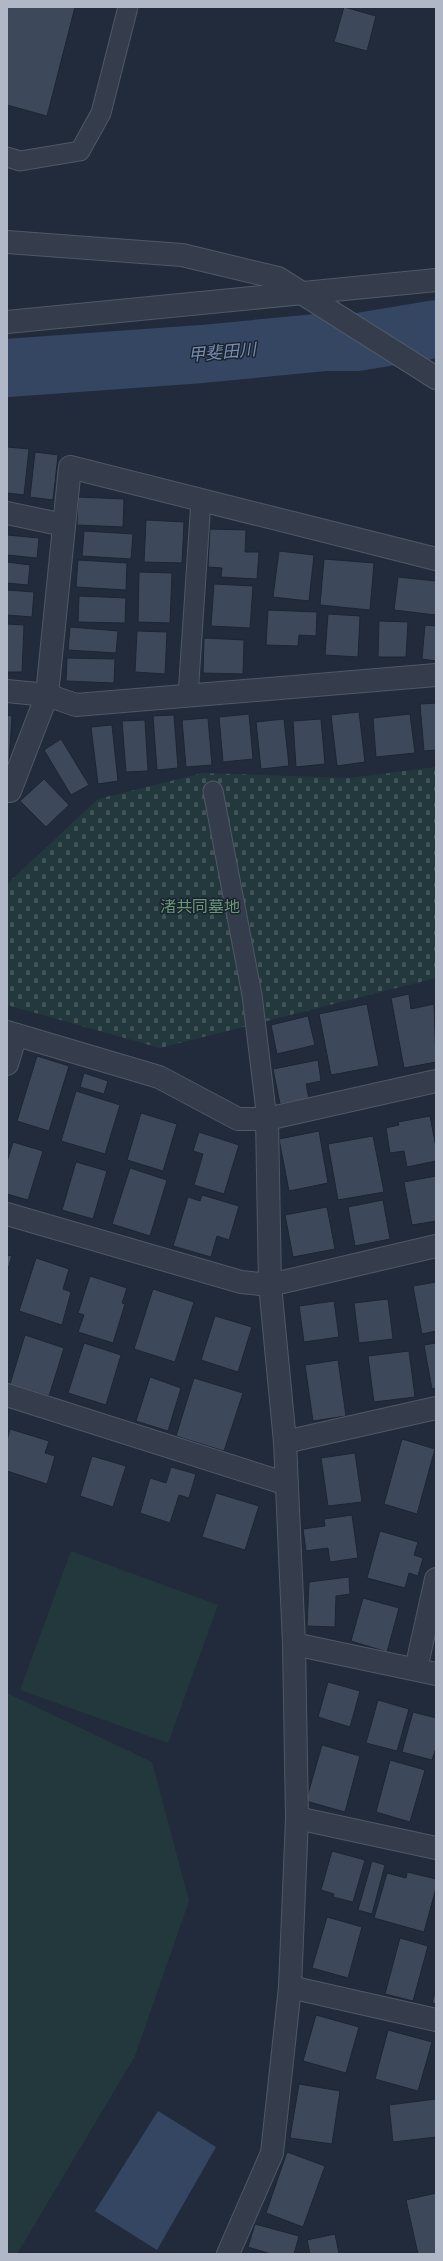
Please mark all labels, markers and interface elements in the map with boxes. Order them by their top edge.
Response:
water label: 甲斐田川 [187,337,259,367]
park label: 渚共同墓地 [160,895,240,918]

